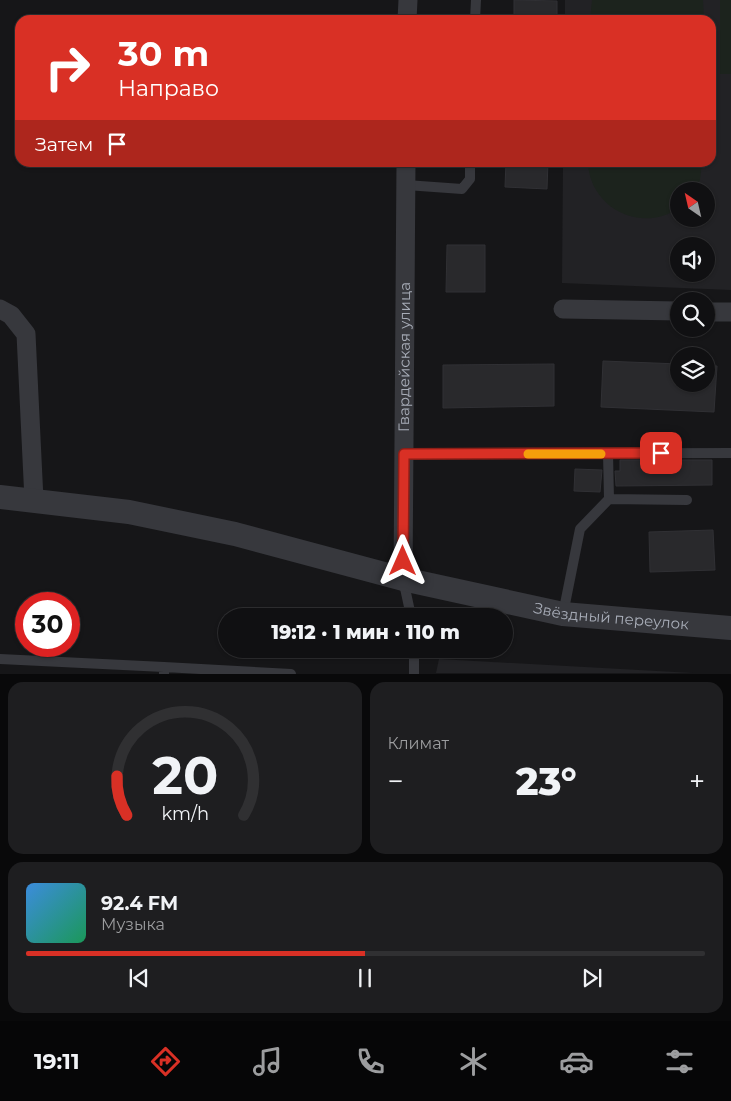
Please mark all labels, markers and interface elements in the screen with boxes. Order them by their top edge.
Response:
text: 30 m [118,32,209,75]
icon: right [35,35,100,100]
text: Направо [118,75,219,102]
icon: arrive [103,130,131,158]
text: Затем [35,133,93,156]
north arrow [670,182,715,228]
map controls [670,182,715,392]
button: sound [670,237,715,282]
street label: Гвардейская улица [394,282,414,432]
button: search [670,292,715,337]
button: layers [670,347,715,392]
pin [640,432,682,474]
icon: arrive [647,439,675,467]
position arrow [376,534,428,586]
speed limit sign: 30 [15,592,80,657]
street label: Звёздный переулок [532,598,690,633]
text: 19:12 · 1 мин · 110 m [271,621,460,644]
text: Климат [388,734,449,753]
text: 20 [152,744,218,807]
text: 23° [516,758,577,805]
text: − [388,764,404,798]
text: + [689,764,705,798]
text: km/h [161,803,209,824]
text: 92.4 FM [101,892,178,915]
text: Музыка [101,915,165,934]
icon: previous [125,964,153,992]
icon: pause [351,964,379,992]
icon: next [578,964,606,992]
icon: directions [148,1044,183,1079]
icon: music [250,1044,285,1079]
icon: phone [353,1044,388,1079]
icon: climate [456,1044,491,1079]
icon: car [559,1044,594,1079]
icon: filters [662,1044,697,1079]
text: 19:11 [34,1048,80,1075]

